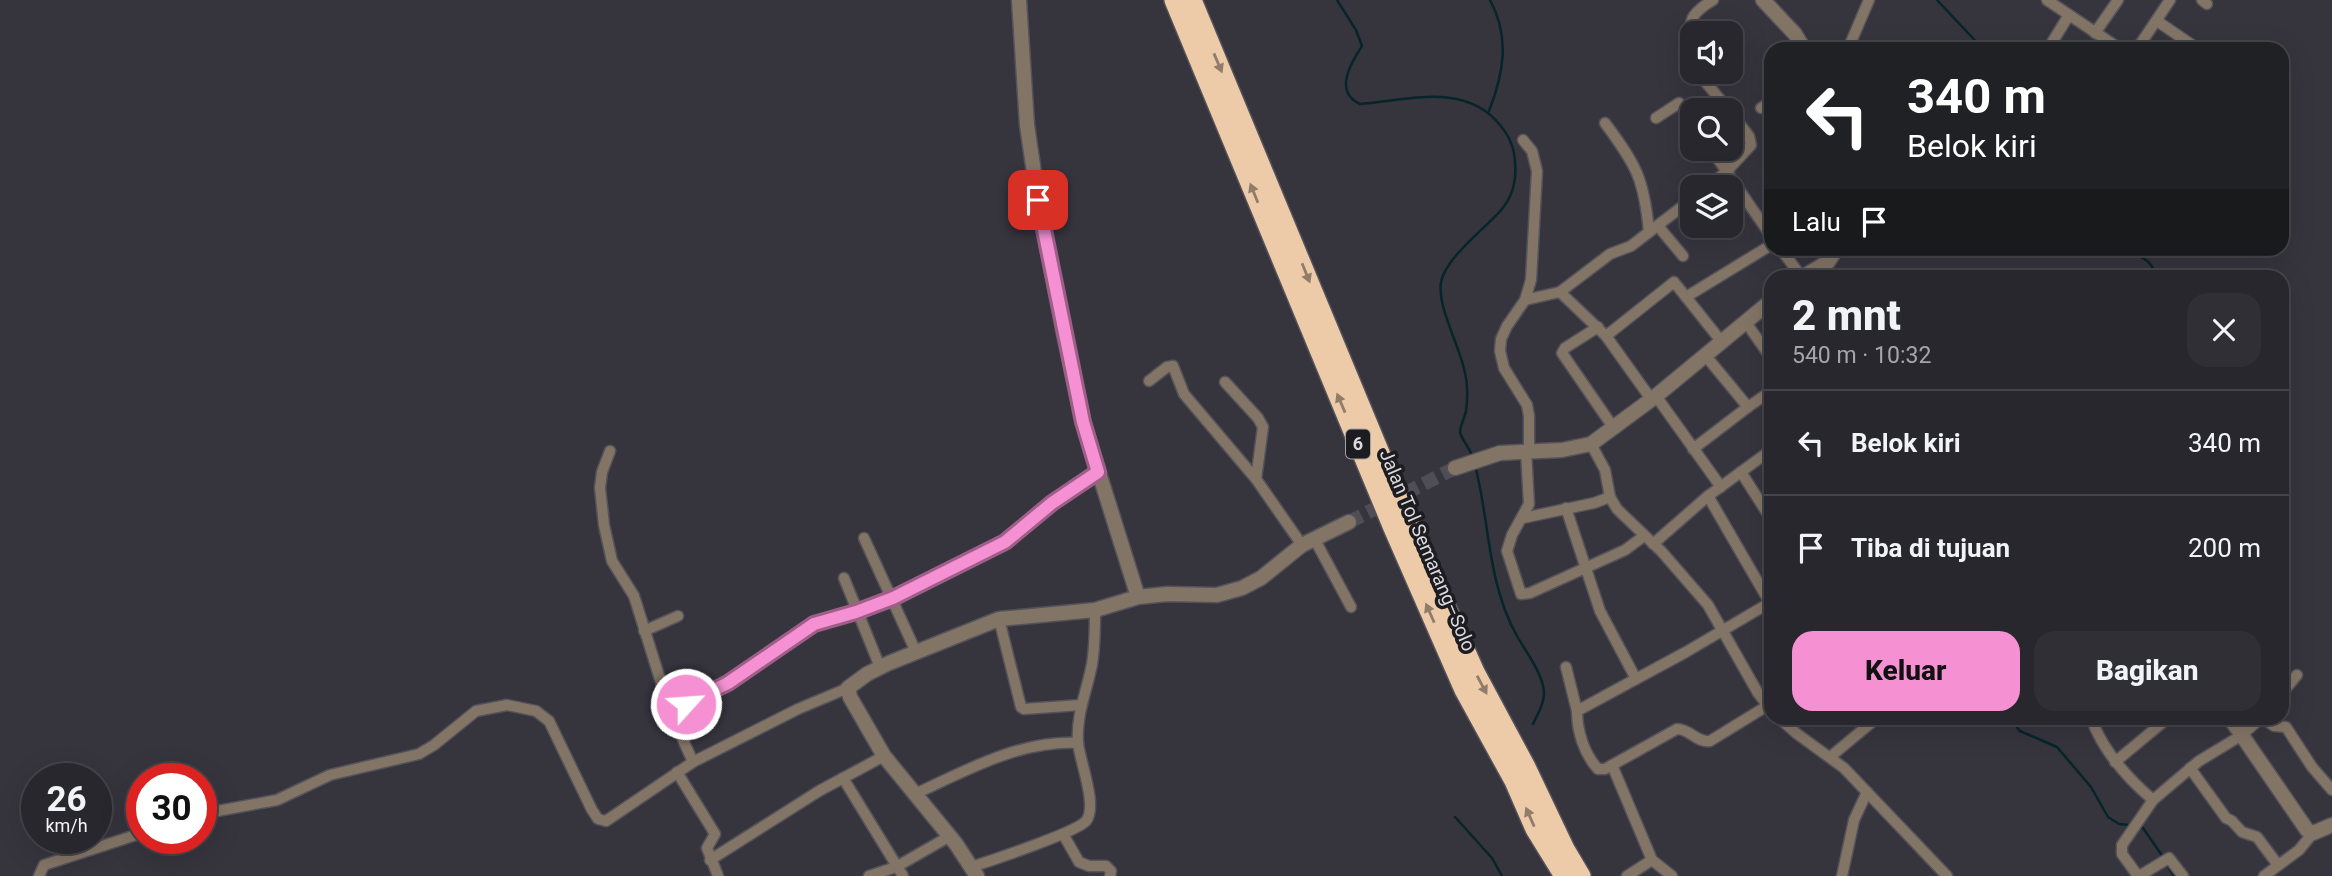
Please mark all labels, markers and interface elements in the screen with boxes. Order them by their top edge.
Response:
map controls [1680,21,1743,238]
button: sound [1680,21,1743,84]
one-way arrow [1213,53,1224,74]
text: 340 m [1907,68,2046,125]
icon: left [1792,70,1883,161]
button: search [1680,98,1743,161]
text: Belok kiri [1907,127,2037,165]
pin [1008,170,1068,230]
button: layers [1680,175,1743,238]
icon: arrive [1019,181,1057,219]
one-way arrow [1248,183,1259,204]
icon: arrive [1855,203,1893,241]
text: Lalu [1792,207,1841,237]
one-way arrow [1300,263,1312,283]
text: 2 mnt [1792,291,1901,340]
button: close [2187,293,2261,367]
text: 540 m · 10:32 [1792,342,1931,369]
one-way arrow [1335,393,1346,414]
icon: left [1792,424,1830,462]
text: Belok kiri [1851,428,1961,458]
text: 340 m [2188,428,2261,458]
road number: 6 [1346,430,1370,458]
street label: Jalan Tol Semarang–Solo [1375,446,1481,655]
icon: arrive [1792,529,1830,567]
text: Tiba di tujuan [1851,533,2010,563]
text: 200 m [2188,533,2261,563]
one-way arrow [1424,603,1436,623]
button: Keluar [1792,631,2020,711]
button: Bagikan [2034,631,2261,711]
position arrow [649,667,723,741]
one-way arrow [1476,675,1488,694]
speed limit sign: 30 [126,763,217,854]
text: 26 [46,779,87,820]
one-way arrow [1524,807,1536,827]
text: km/h [45,815,88,836]

